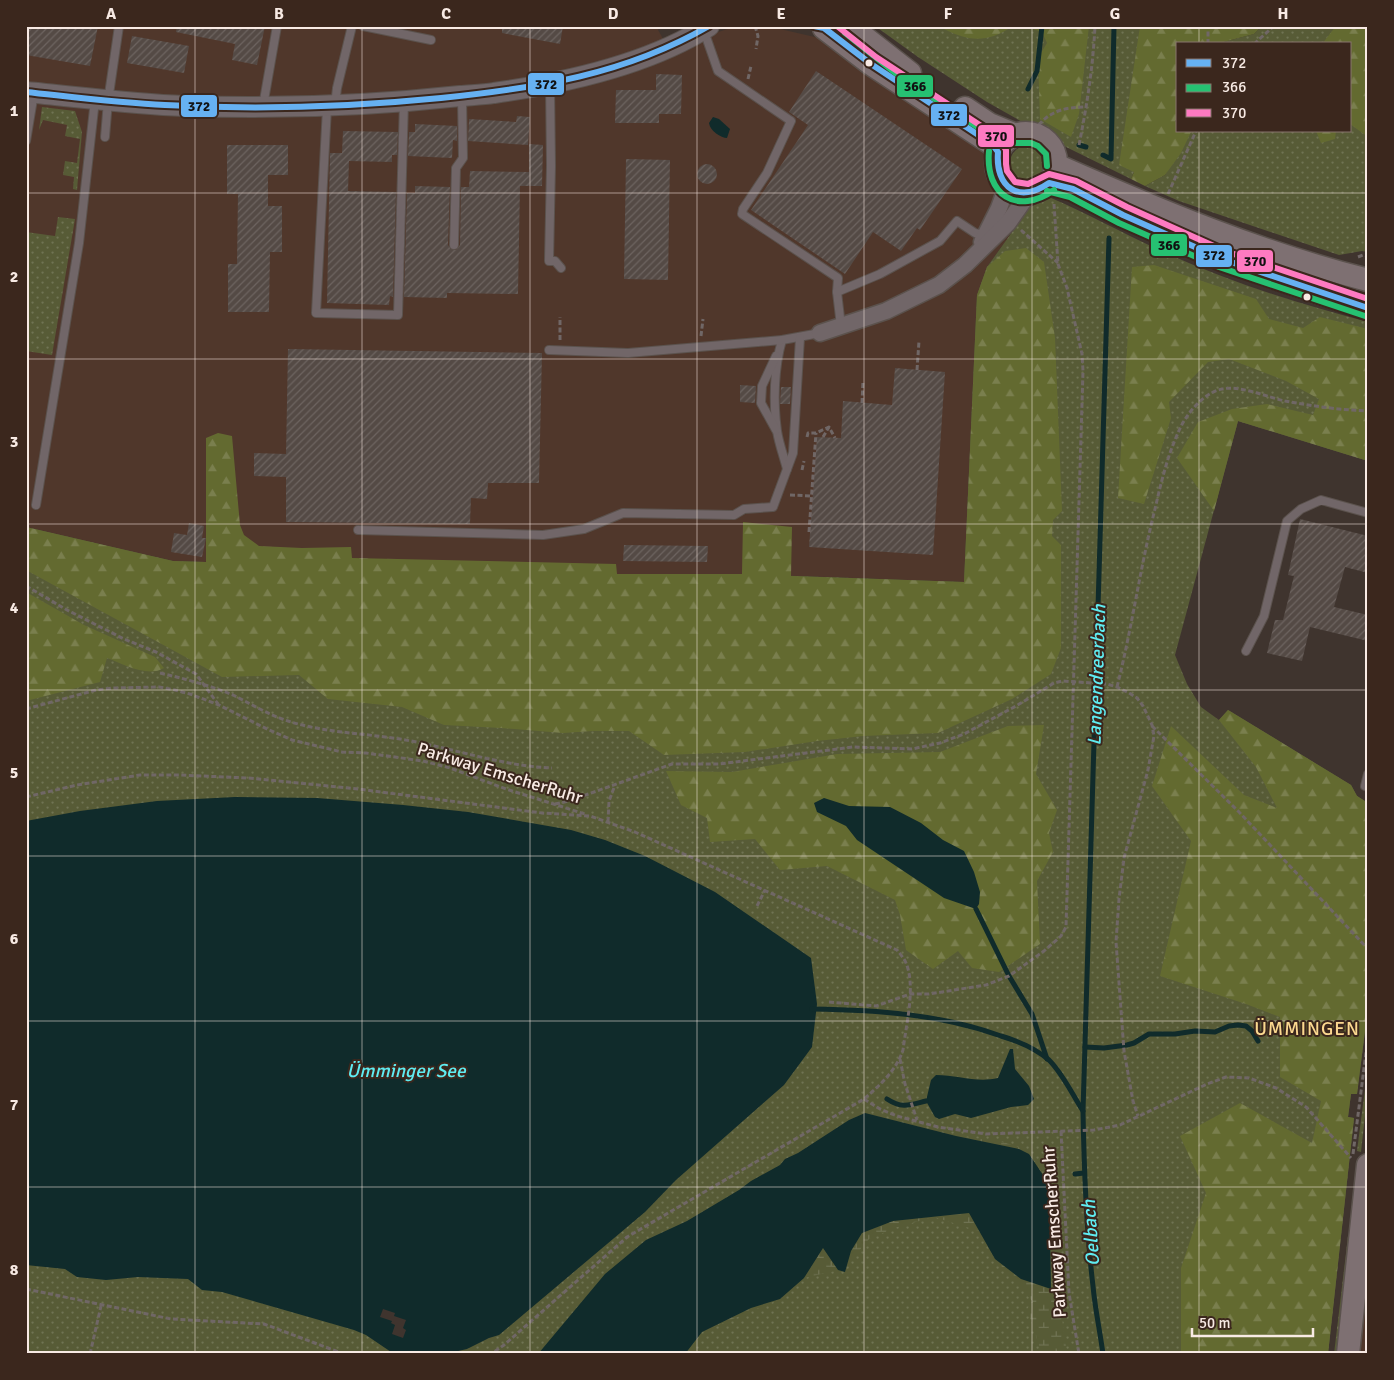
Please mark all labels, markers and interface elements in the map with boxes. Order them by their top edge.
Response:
text: A [106,4,117,24]
text: B [274,4,284,24]
text: C [441,4,451,24]
text: D [608,4,619,24]
text: E [776,4,786,24]
text: F [944,4,953,24]
text: G [1110,4,1120,24]
text: H [1278,4,1288,24]
legend [1176,42,1352,132]
text: 372 [1222,54,1246,72]
unlabelled marker [864,58,874,68]
line badge: 372 [527,72,565,96]
line badge: 366 [896,74,934,98]
text: 372 [535,76,557,93]
text: 366 [904,78,927,95]
text: 366 [1222,78,1246,96]
line badge: 372 [180,94,218,118]
text: 372 [188,98,210,115]
text: 1 [10,101,19,121]
line badge: 372 [930,103,968,127]
text: 370 [1222,104,1246,122]
text: 372 [938,107,960,124]
line badge: 370 [977,124,1015,148]
text: 370 [985,128,1008,145]
line badge: 366 [1150,233,1188,257]
text: 366 [1158,237,1181,254]
line badge: 372 [1195,244,1233,268]
text: 372 [1203,247,1225,264]
line badge: 370 [1236,249,1274,273]
text: 370 [1244,253,1267,270]
text: 2 [10,267,18,287]
unlabelled marker [1302,292,1312,302]
text: 3 [10,432,18,452]
text: 4 [10,598,19,618]
water label: Langendreerbach [1083,603,1111,746]
street label: Parkway EmscherRuhr [415,737,586,809]
text: 5 [10,763,18,783]
text: 6 [10,929,19,949]
district label: ÜMMINGEN [1254,1017,1360,1041]
water label: Ümminger See [347,1059,467,1083]
text: 7 [10,1095,19,1115]
street label: Parkway EmscherRuhr [1037,1145,1071,1318]
water label: Oelbach [1077,1198,1105,1267]
text: 8 [10,1260,19,1280]
scale bar [1192,1305,1313,1337]
text: 50 m [1199,1314,1230,1332]

